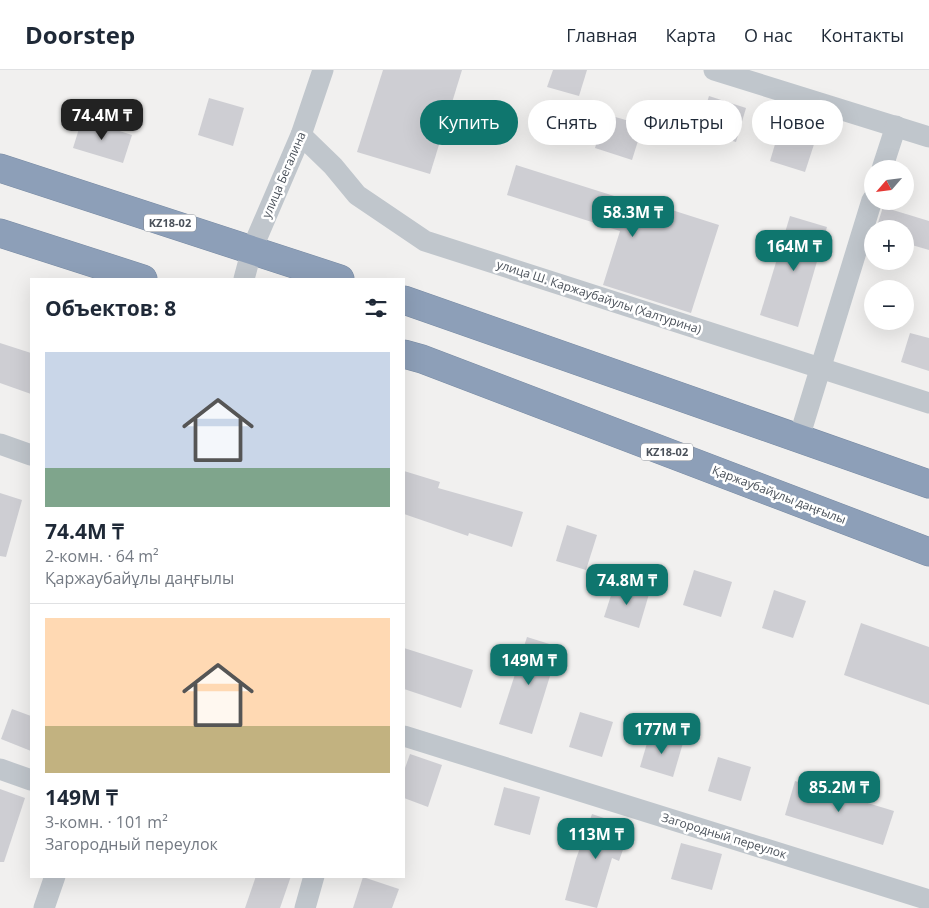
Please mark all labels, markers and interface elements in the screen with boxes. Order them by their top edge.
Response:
text: Doorstep [25,18,135,51]
text: Главная [566,23,638,47]
text: Карта [666,23,716,47]
text: О нас [744,23,793,47]
text: Контакты [821,23,904,47]
pin: 74.4M ₸ [56,98,148,141]
chip: Купить [420,100,518,145]
chip: Снять [528,100,616,145]
chip: Фильтры [626,100,742,145]
chip: Новое [752,100,843,145]
text: 74.4M ₸ [72,104,132,126]
street label: улица Бегалина [258,129,309,221]
north arrow [864,160,914,210]
map controls [864,160,914,330]
pin: 58.3M ₸ [587,196,679,238]
text: 58.3M ₸ [603,201,663,223]
road number: KZ18-02 [144,214,196,232]
button: + [864,220,914,270]
pin: 164M ₸ [753,230,835,272]
text: 164M ₸ [766,235,822,257]
street label: улица Ш. Каржаубайулы (Халтурина) [495,255,704,338]
button: − [864,280,914,330]
text: Объектов: 8 [45,294,176,322]
icon: filters [362,294,390,322]
icon: home [173,385,263,475]
road number: KZ18-02 [641,444,693,461]
street label: Қаржаубайұлы даңғылы [710,461,848,528]
text: 74.4M ₸ [45,517,124,545]
text: 2-комн. · 64 m² [45,545,159,567]
pin: 74.8M ₸ [581,564,673,606]
text: Қаржаубайұлы даңғылы [45,567,234,589]
text: 74.8M ₸ [597,569,657,591]
pin: 149M ₸ [488,644,570,686]
text: 149M ₸ [501,649,557,671]
icon: home [173,650,263,740]
pin: 177M ₸ [621,712,703,755]
text: 177M ₸ [634,718,690,740]
pin: 85.2M ₸ [793,770,885,813]
text: 85.2M ₸ [809,776,869,798]
text: 149M ₸ [45,783,118,811]
street label: Загородный переулок [660,808,789,863]
text: 3-комн. · 101 m² [45,811,168,833]
pin: 113M ₸ [555,818,637,860]
text: 113M ₸ [568,823,624,845]
text: Загородный переулок [45,833,218,855]

